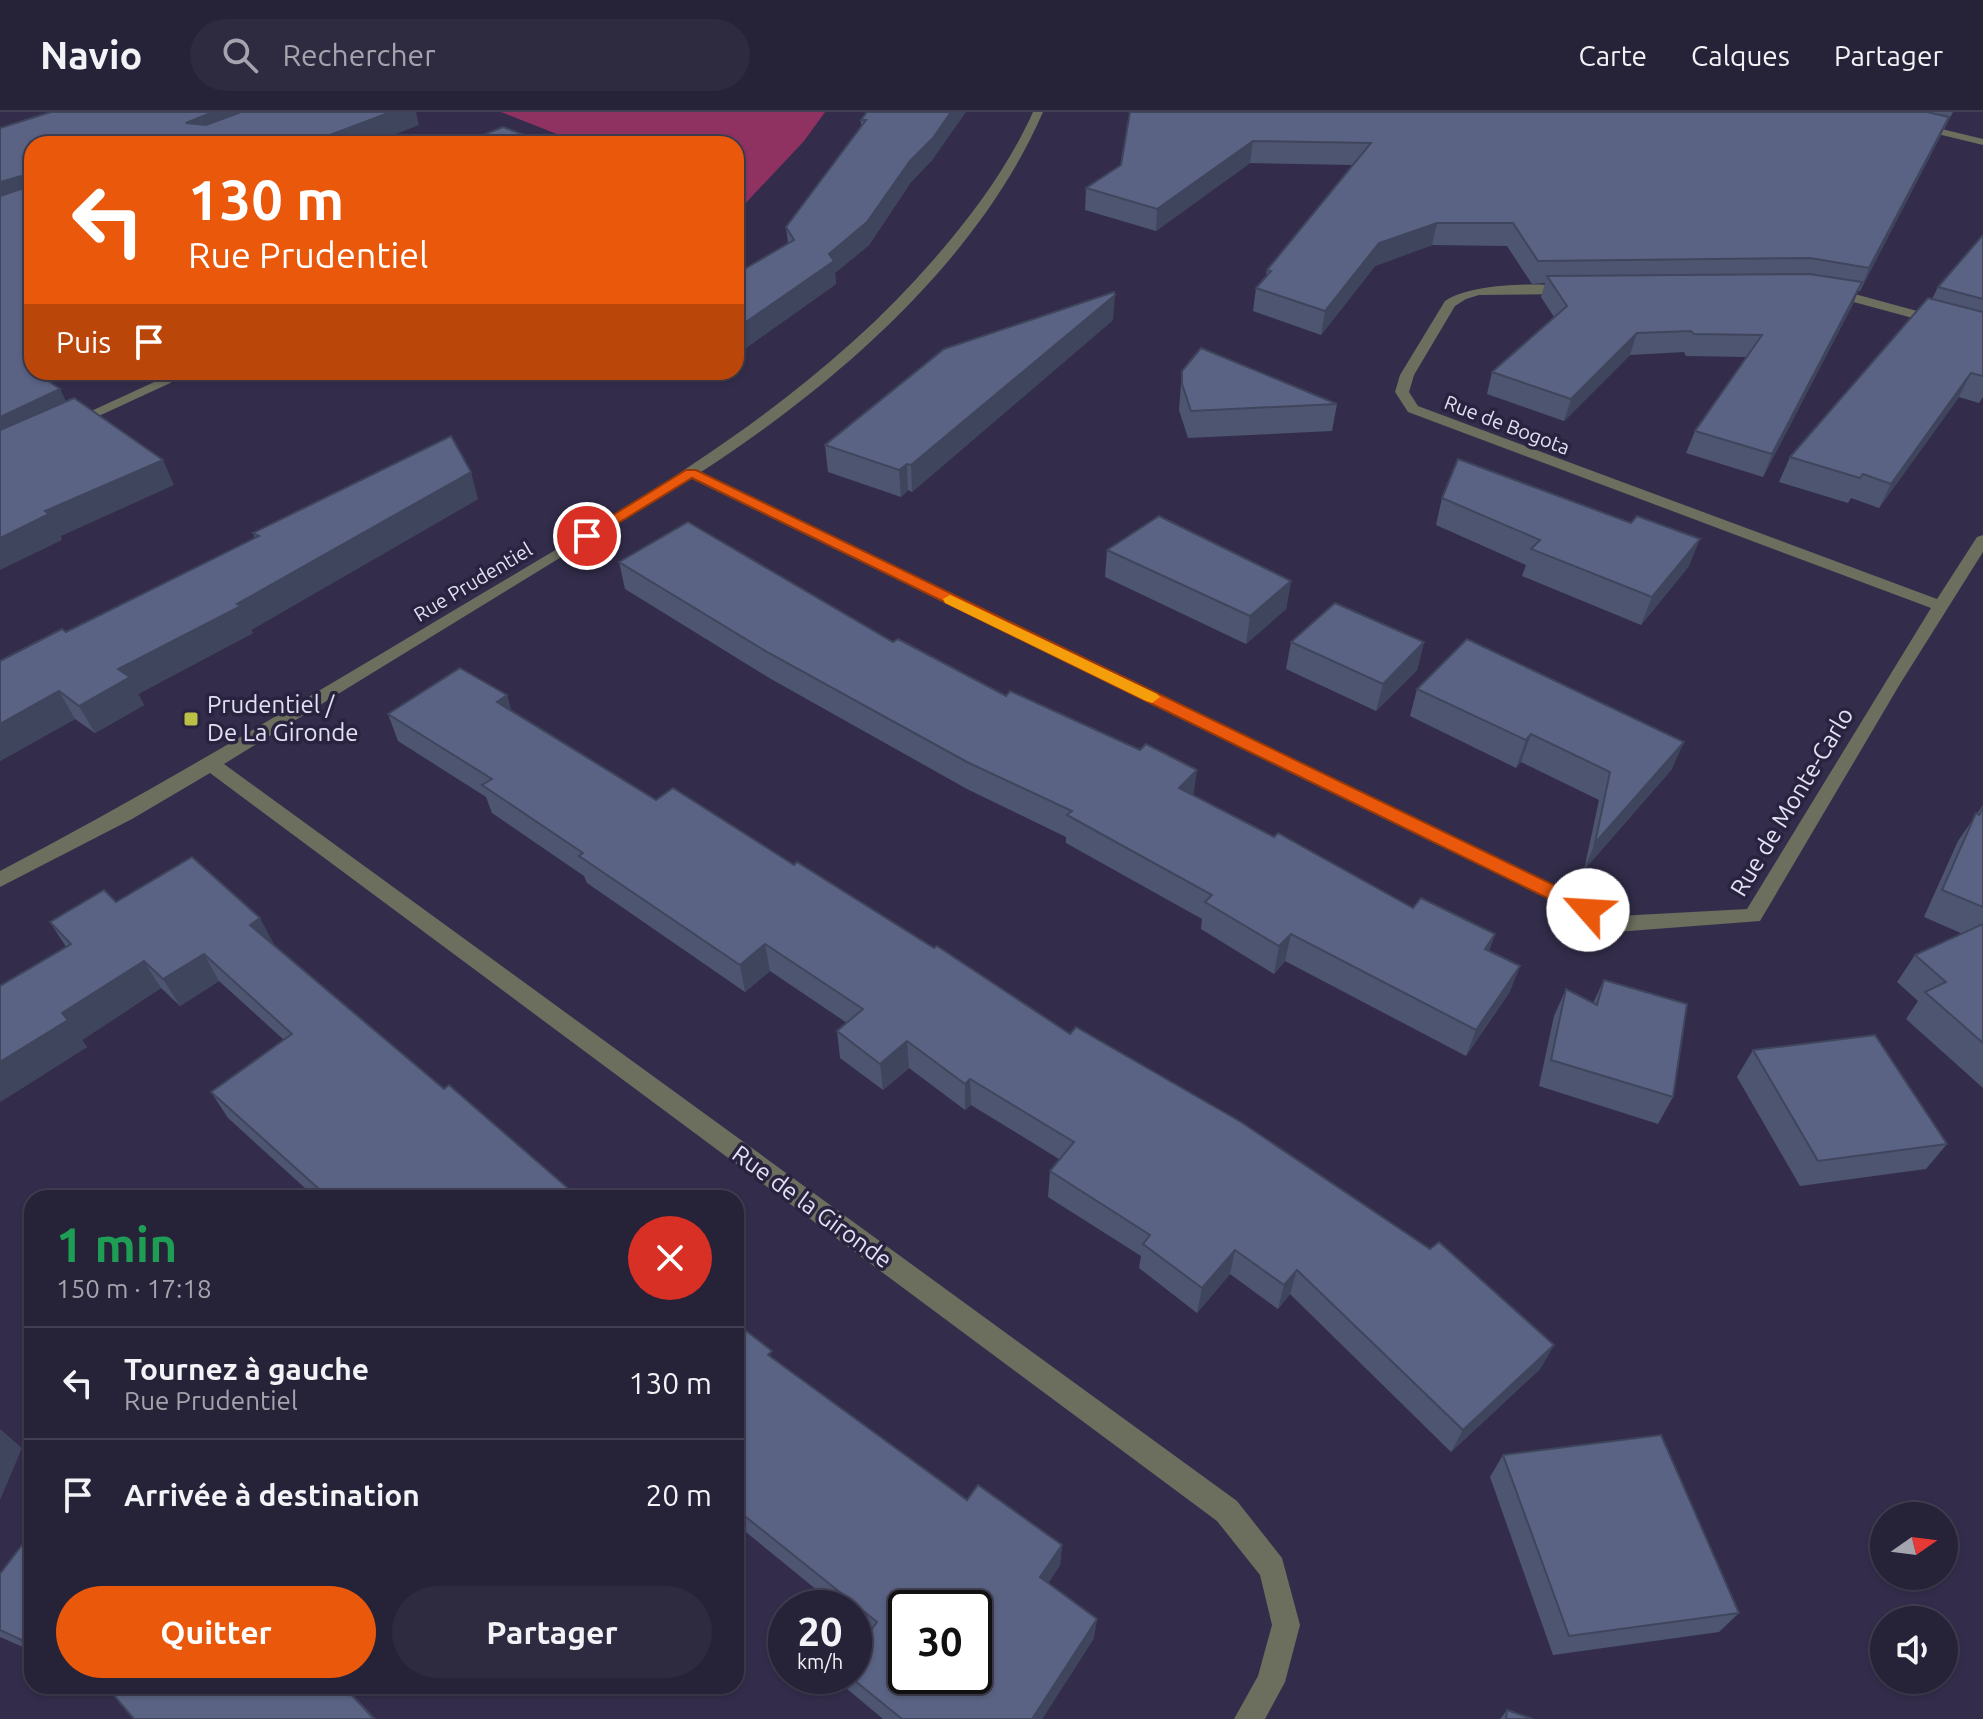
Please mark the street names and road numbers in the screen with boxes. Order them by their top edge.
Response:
street label: Rue de Bogota [1441,390,1573,459]
street label: Rue Prudentiel [410,537,536,626]
street label: Rue de Monte-Carlo [1725,703,1858,901]
street label: Rue de la Gironde [727,1140,897,1273]

